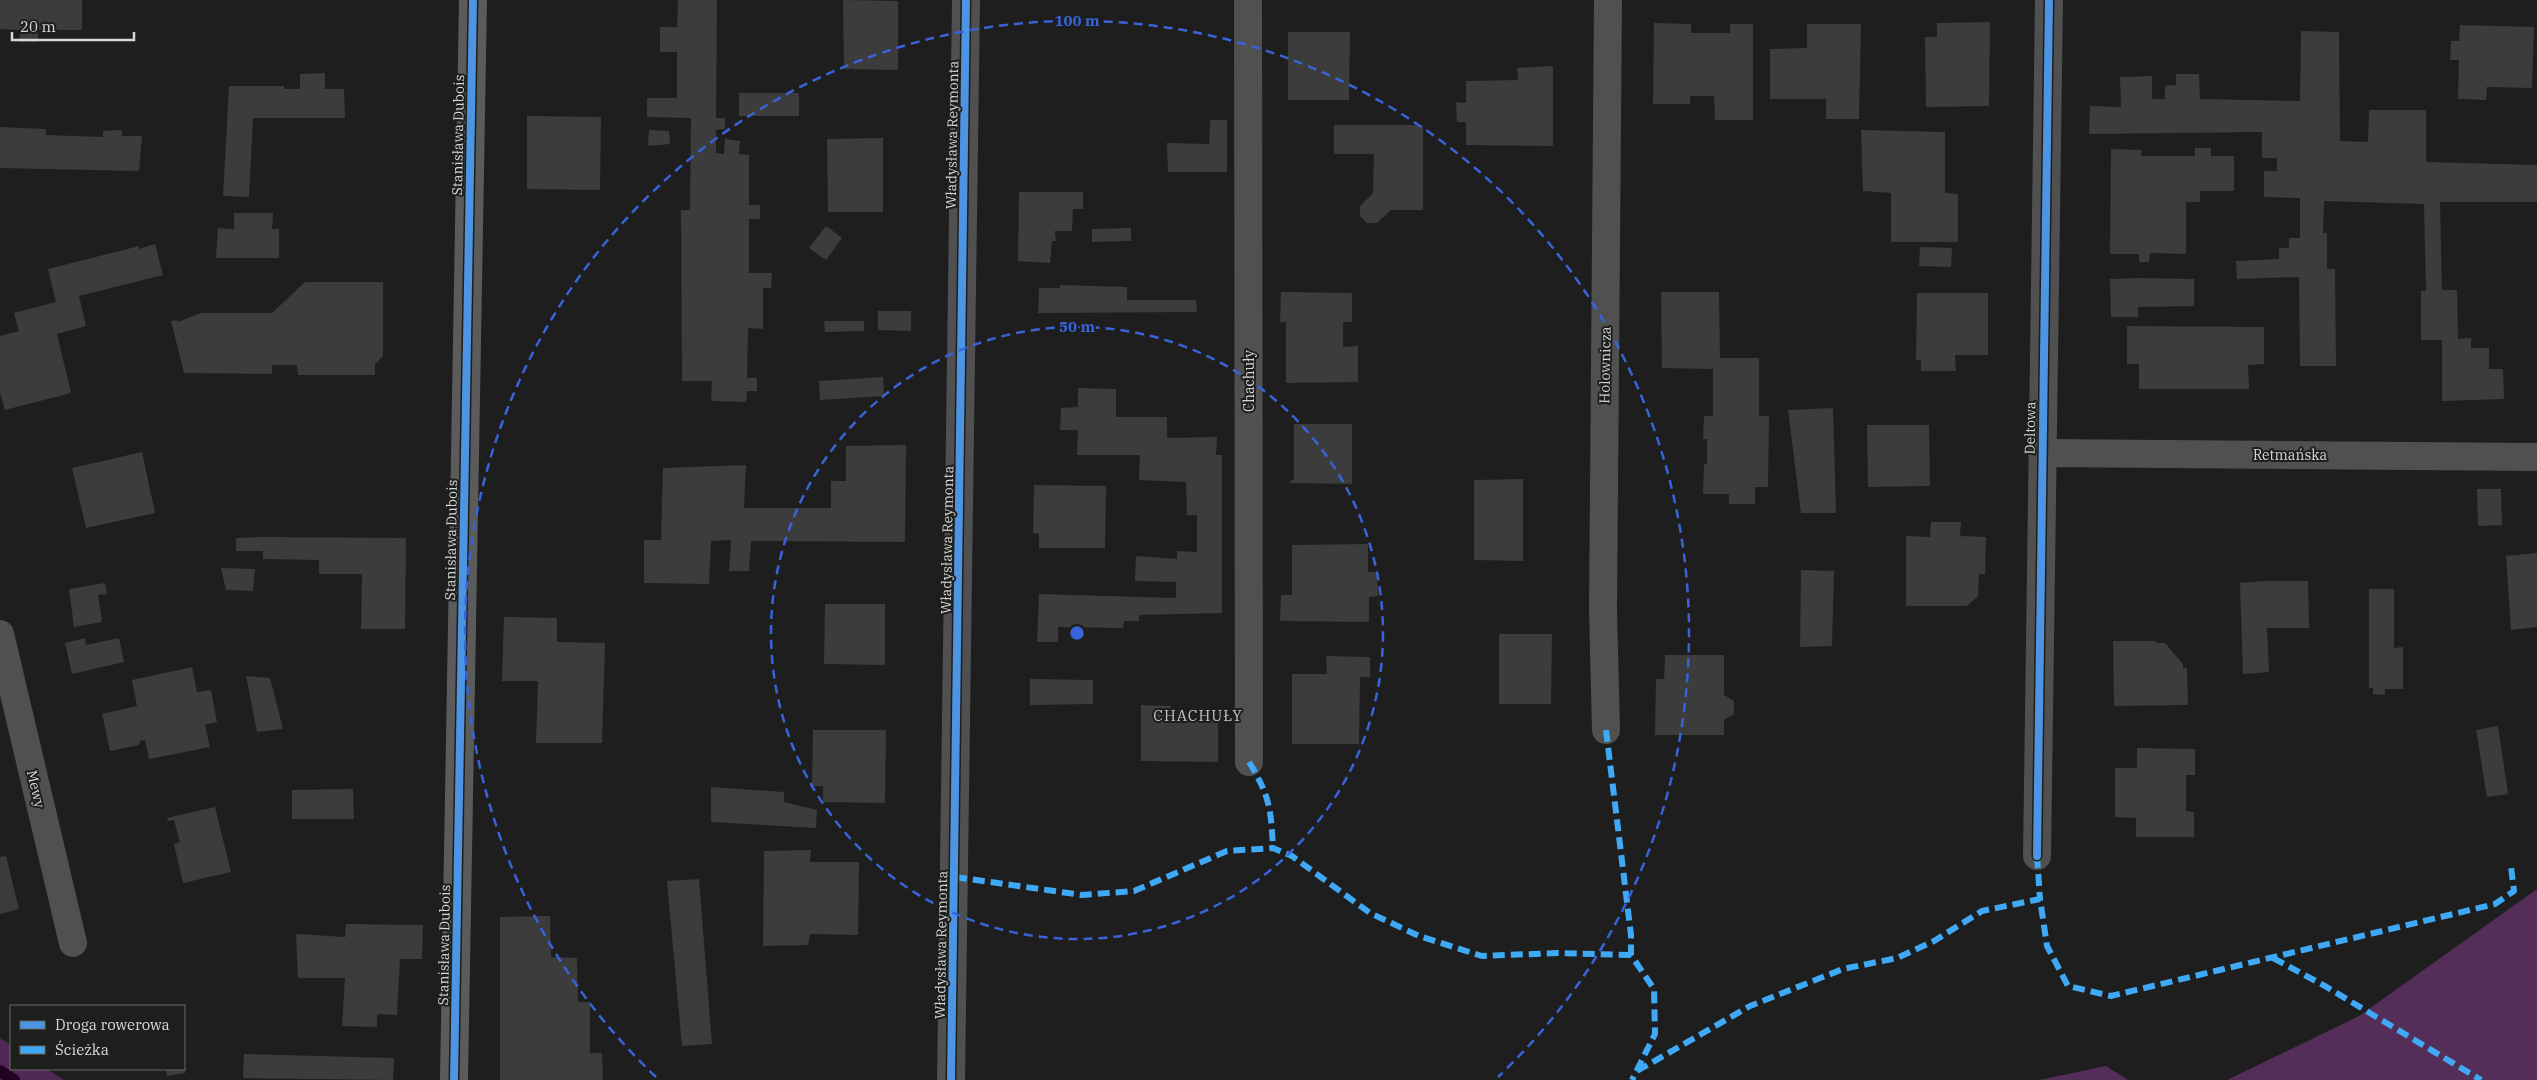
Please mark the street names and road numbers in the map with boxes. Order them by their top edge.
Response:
street label: Władysława Reymonta [942,60,962,209]
street label: Stanisława Dubois [448,74,468,196]
street label: Holownicza [1595,326,1615,404]
street label: Chachuły [1240,350,1258,412]
street label: Deltowa [2021,401,2039,455]
street label: Retmańska [2253,446,2327,464]
street label: Władysława Reymonta [937,465,957,614]
street label: Stanisława Dubois [441,479,461,601]
street label: Mewy [23,768,49,810]
street label: Władysława Reymonta [931,870,951,1019]
street label: Stanisława Dubois [434,884,454,1006]

